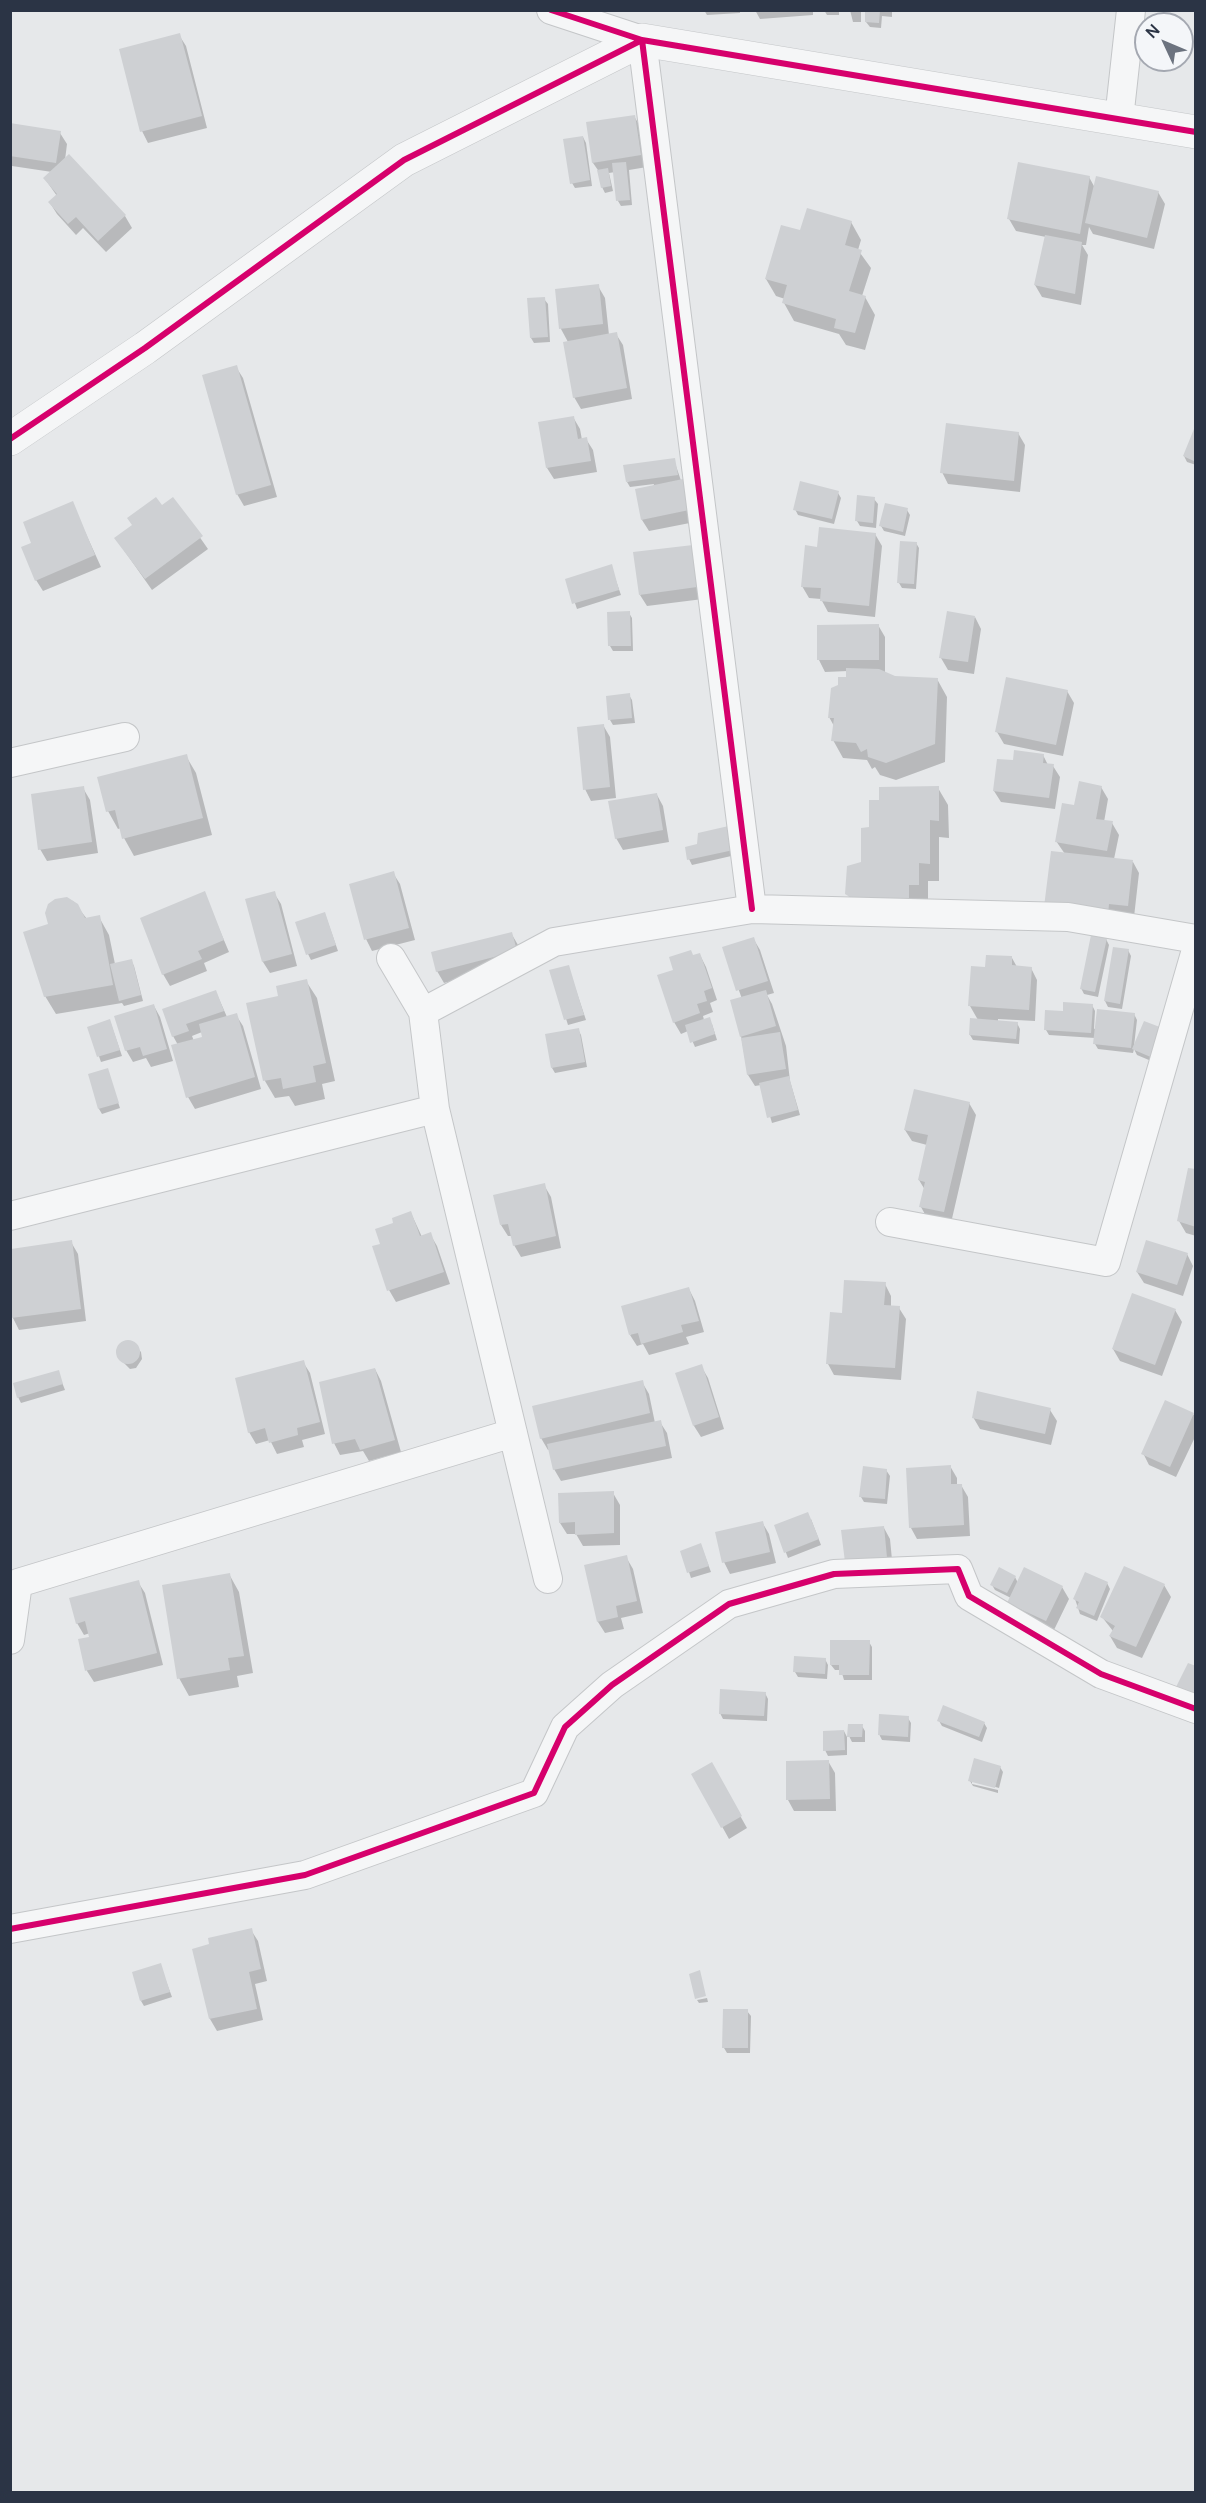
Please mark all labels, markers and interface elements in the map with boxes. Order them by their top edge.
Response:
north arrow [1134,12,1194,72]
text: N [1141,19,1164,43]

